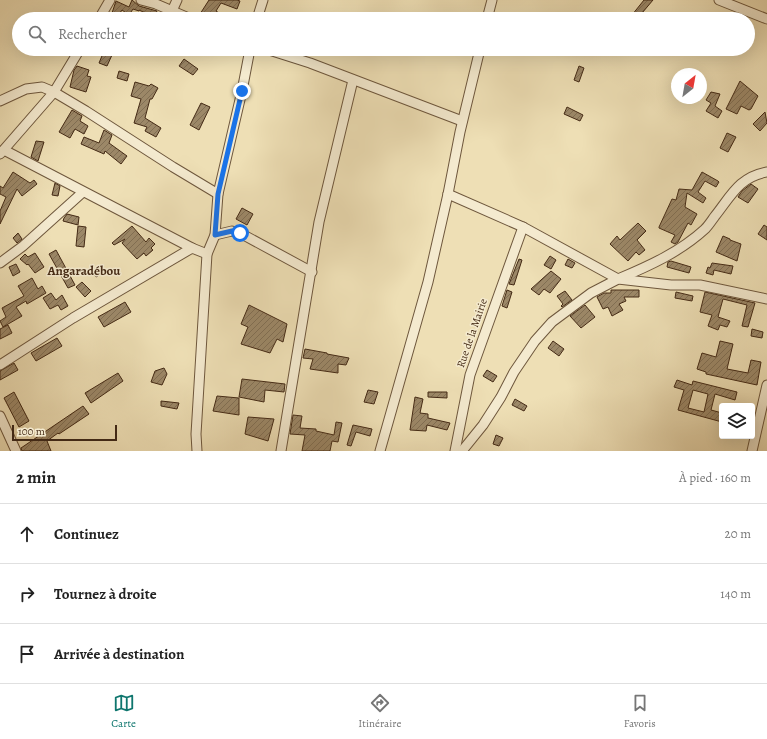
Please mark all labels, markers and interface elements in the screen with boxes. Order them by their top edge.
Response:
search box [12,12,755,56]
icon: search [26,23,48,45]
text: Rechercher [58,24,127,44]
north arrow [671,68,707,104]
route end [233,82,251,100]
route start [231,224,249,242]
district label: Angaradébou [47,262,121,279]
street label: Rue de la Mairie [453,296,491,370]
map controls [719,403,755,439]
button: layers [719,403,755,439]
scale bar [12,423,117,442]
text: 100 m [18,424,45,439]
text: 2 min [16,466,56,489]
text: À pied · 160 m [679,469,751,486]
icon: ahead [16,523,38,545]
text: Continuez [54,524,119,544]
text: 20 m [725,525,751,542]
icon: right [16,583,38,605]
text: Tournez à droite [54,584,157,604]
text: 140 m [720,585,751,602]
icon: arrive [16,643,38,665]
text: Arrivée à destination [54,644,185,664]
tab: Carte [111,692,136,731]
tab: Itinéraire [358,692,401,731]
tab: Favoris [624,692,656,731]

